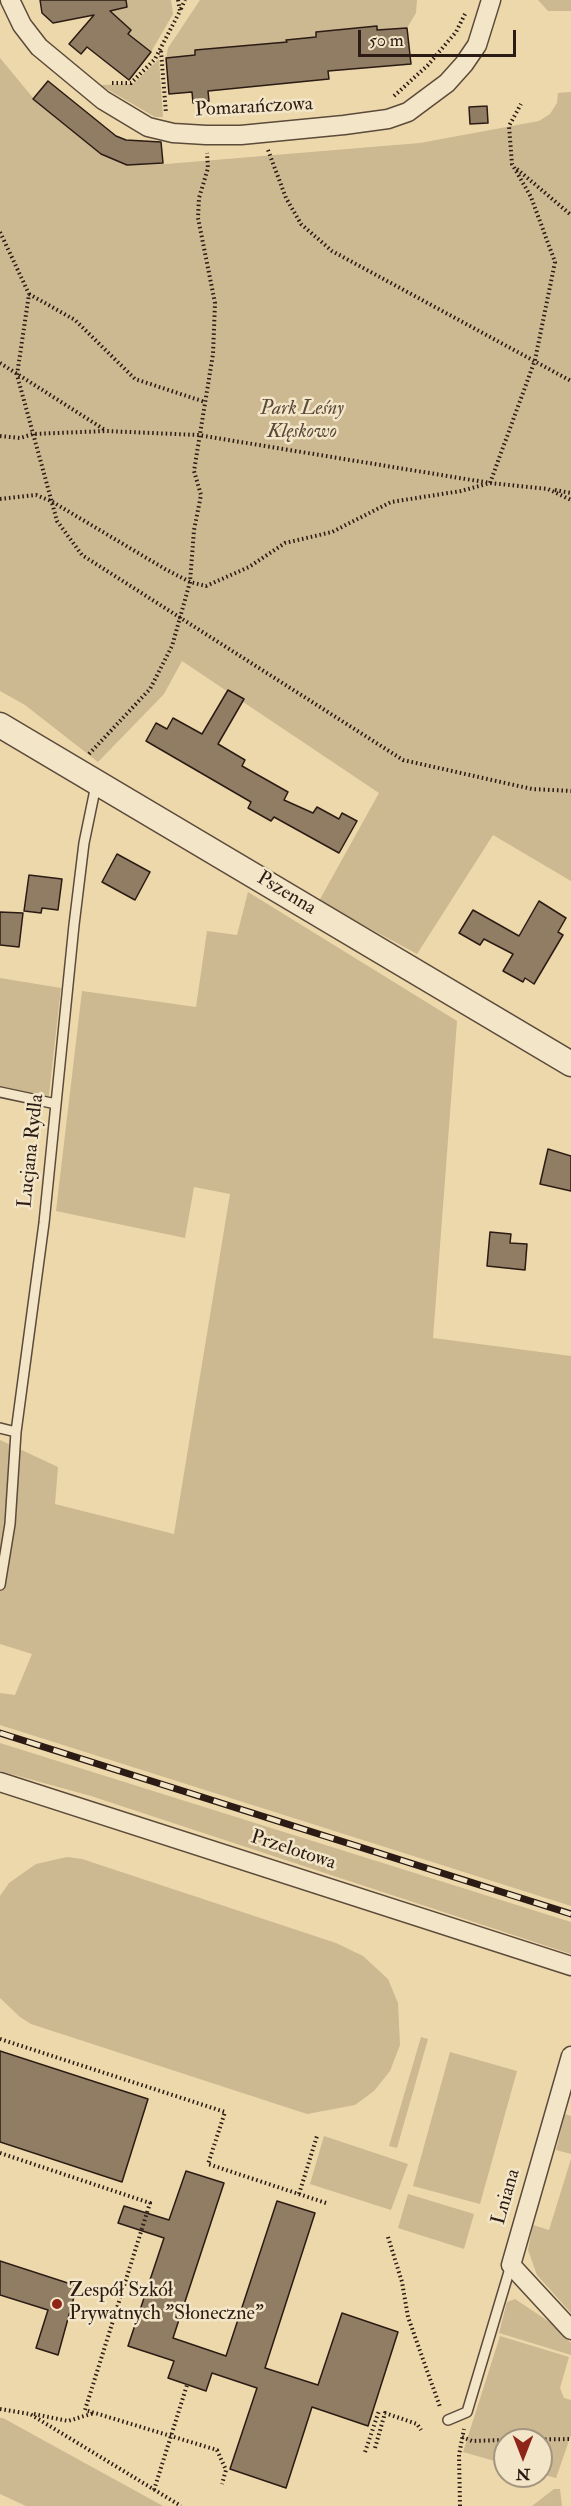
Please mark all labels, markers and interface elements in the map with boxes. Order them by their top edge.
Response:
scale bar [361,18,518,56]
text: 50 m [369,29,404,52]
street label: Pomarańczowa [194,93,314,123]
park label: Park Leśny Klęskowo [260,398,344,445]
street label: Pszenna [252,867,320,921]
street label: Lucjana Rydla [14,1093,50,1209]
street label: Przelotowa [247,1826,339,1876]
street label: Lniana [488,2166,526,2228]
place label: Zespół Szkół Prywatnych "Słoneczne" [69,2280,264,2327]
marker: Zespół Szkół Prywatnych "Słoneczne" [50,2297,64,2311]
north arrow [493,2428,553,2488]
text: N [516,2464,530,2484]

